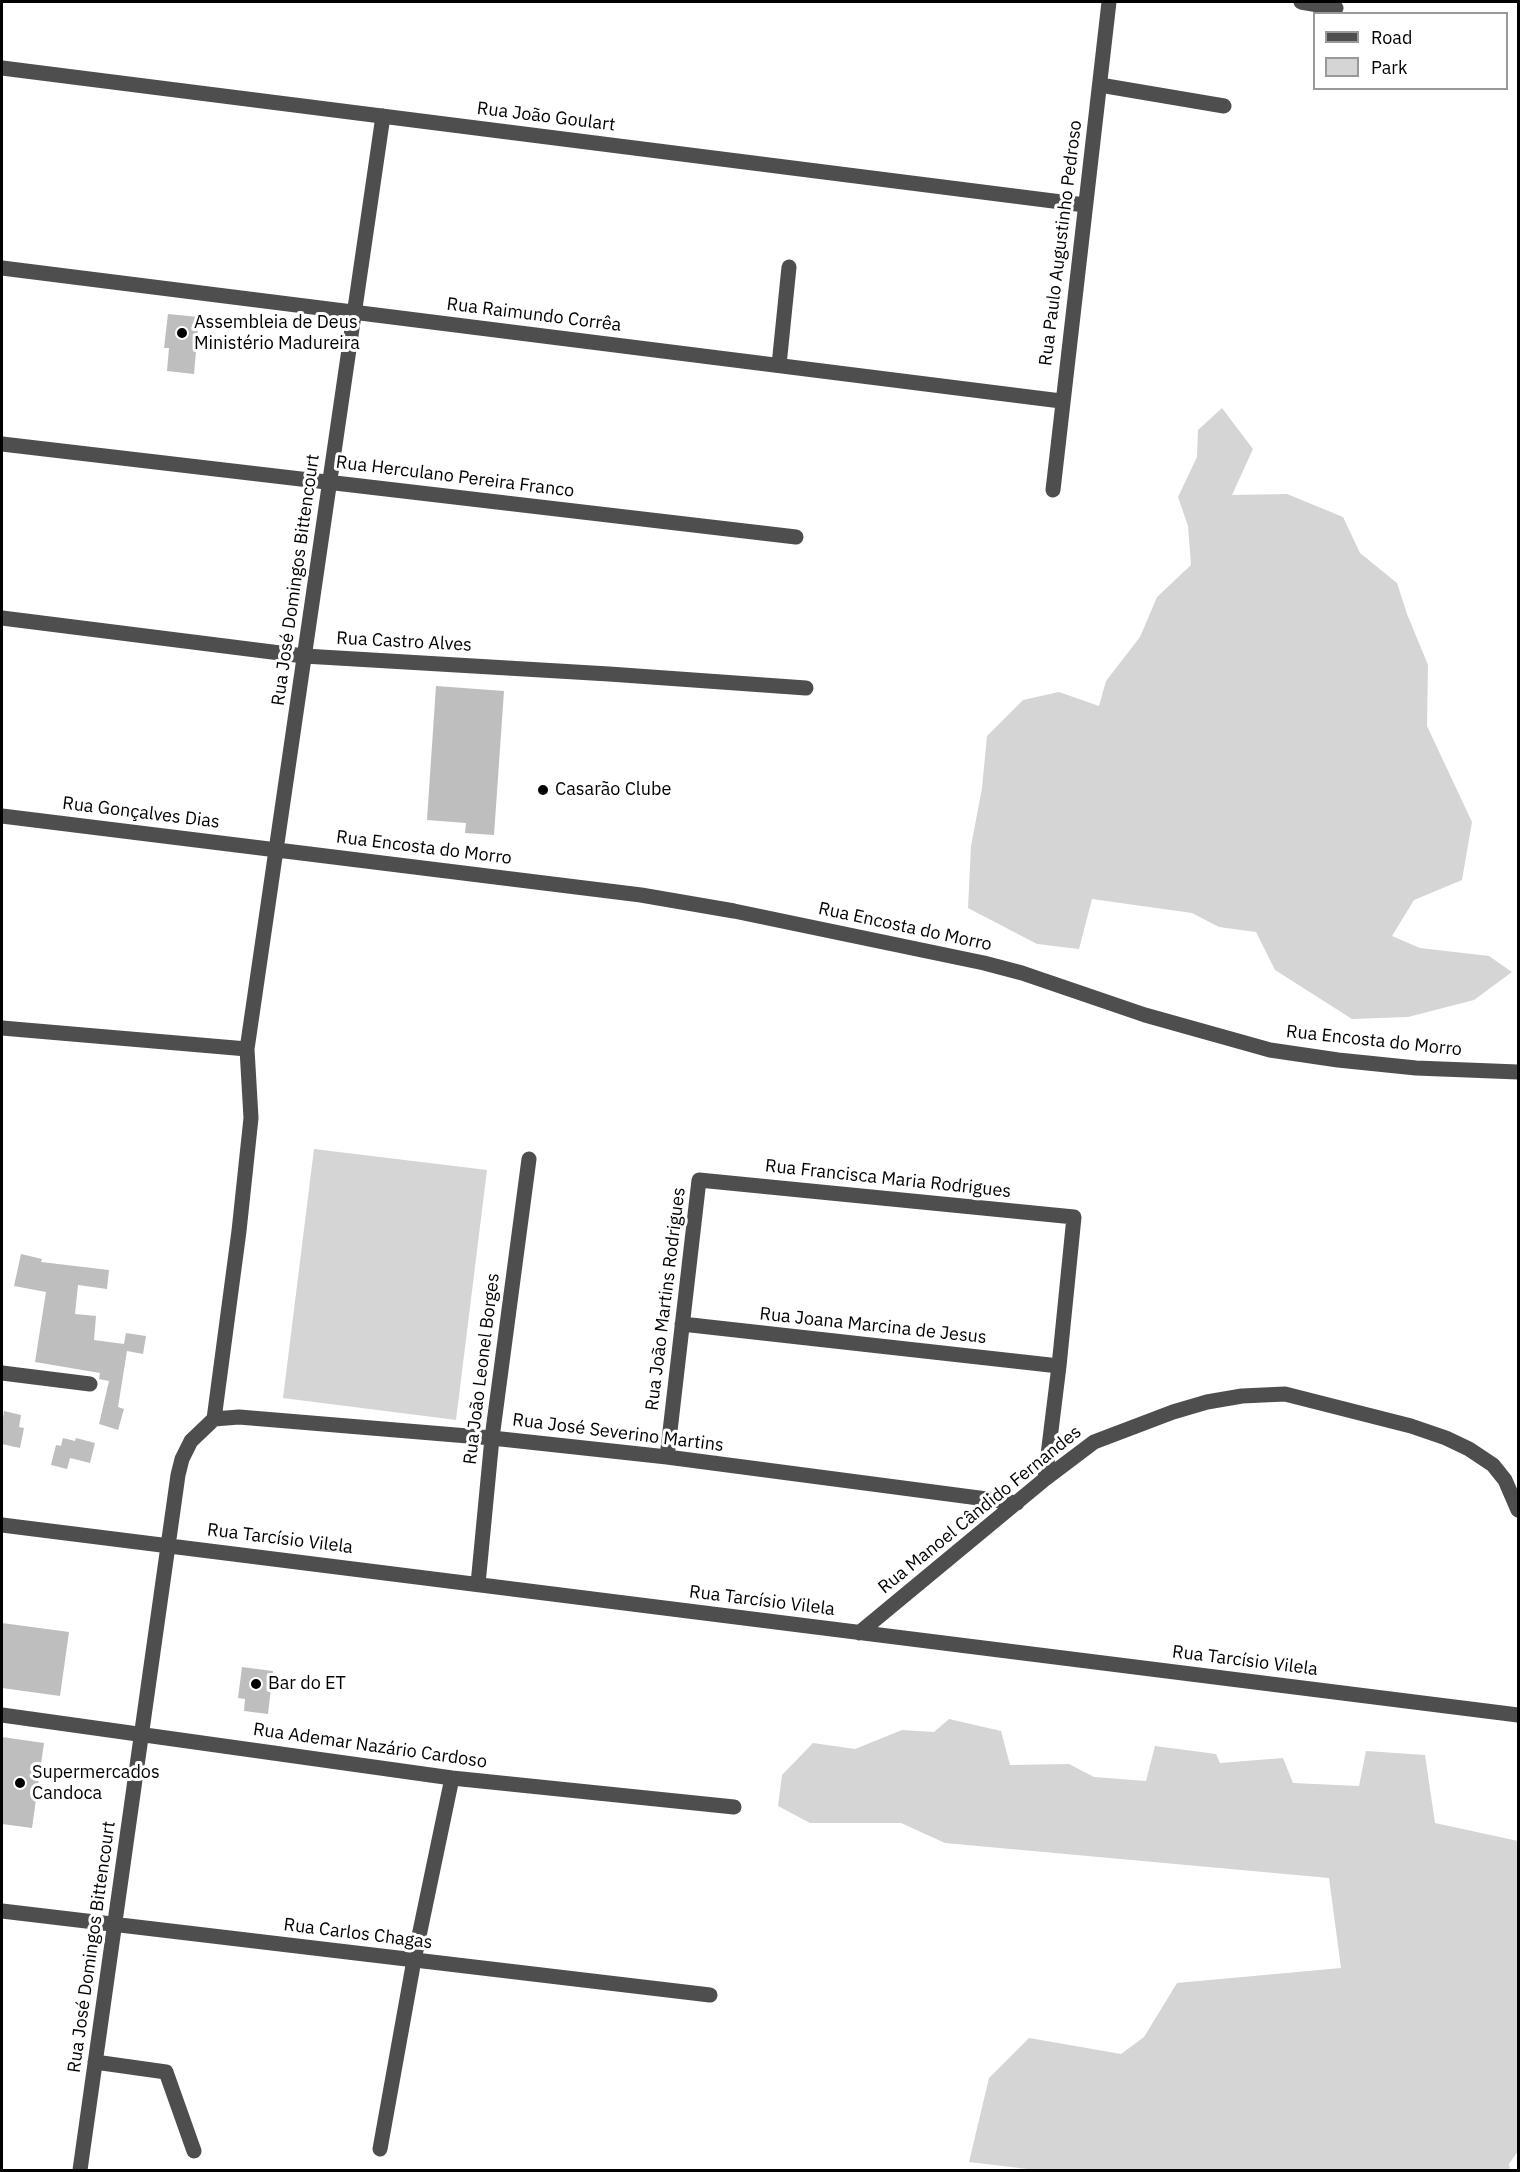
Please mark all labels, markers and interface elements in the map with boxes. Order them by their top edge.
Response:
legend [1313,12,1508,90]
text: Road [1371,26,1412,49]
text: Park [1371,56,1407,79]
street label: Rua João Goulart [476,98,616,136]
street label: Rua Paulo Augustinho Pedroso [1035,119,1087,367]
street label: Rua Raimundo Corrêa [445,294,623,336]
place label: Assembleia de Deus Ministério Madureira [194,312,360,354]
marker: Assembleia de Deus Ministério Madureira [175,326,189,340]
street label: Rua Herculano Pereira Franco [335,452,575,502]
street label: Rua José Domingos Bittencourt [268,453,324,707]
street label: Rua Castro Alves [336,628,472,656]
place label: Casarão Clube [555,779,671,801]
marker: Casarão Clube [536,783,550,797]
street label: Rua Gonçalves Dias [61,793,221,833]
street label: Rua Encosta do Morro [335,827,513,869]
street label: Rua Encosta do Morro [816,898,994,956]
street label: Rua Encosta do Morro [1285,1021,1463,1061]
street label: Rua Francisca Maria Rodrigues [764,1155,1012,1203]
street label: Rua João Martins Rodrigues [642,1186,690,1412]
street label: Rua João Leonel Borges [460,1272,504,1466]
street label: Rua Joana Marcina de Jesus [758,1303,988,1349]
street label: Rua José Severino Martins [511,1409,725,1457]
street label: Rua Manoel Cândido Fernandes [874,1421,1086,1599]
street label: Rua Tarcísio Vilela [206,1519,354,1559]
street label: Rua Tarcísio Vilela [688,1581,836,1621]
street label: Rua Tarcísio Vilela [1171,1641,1319,1681]
place label: Bar do ET [268,1673,346,1695]
marker: Bar do ET [249,1677,263,1691]
street label: Rua Ademar Nazário Cardoso [252,1719,488,1773]
place label: Supermercados Candoca [32,1762,160,1804]
marker: Supermercados Candoca [13,1776,27,1790]
street label: Rua José Domingos Bittencourt [64,1820,120,2074]
street label: Rua Carlos Chagas [282,1914,434,1954]

